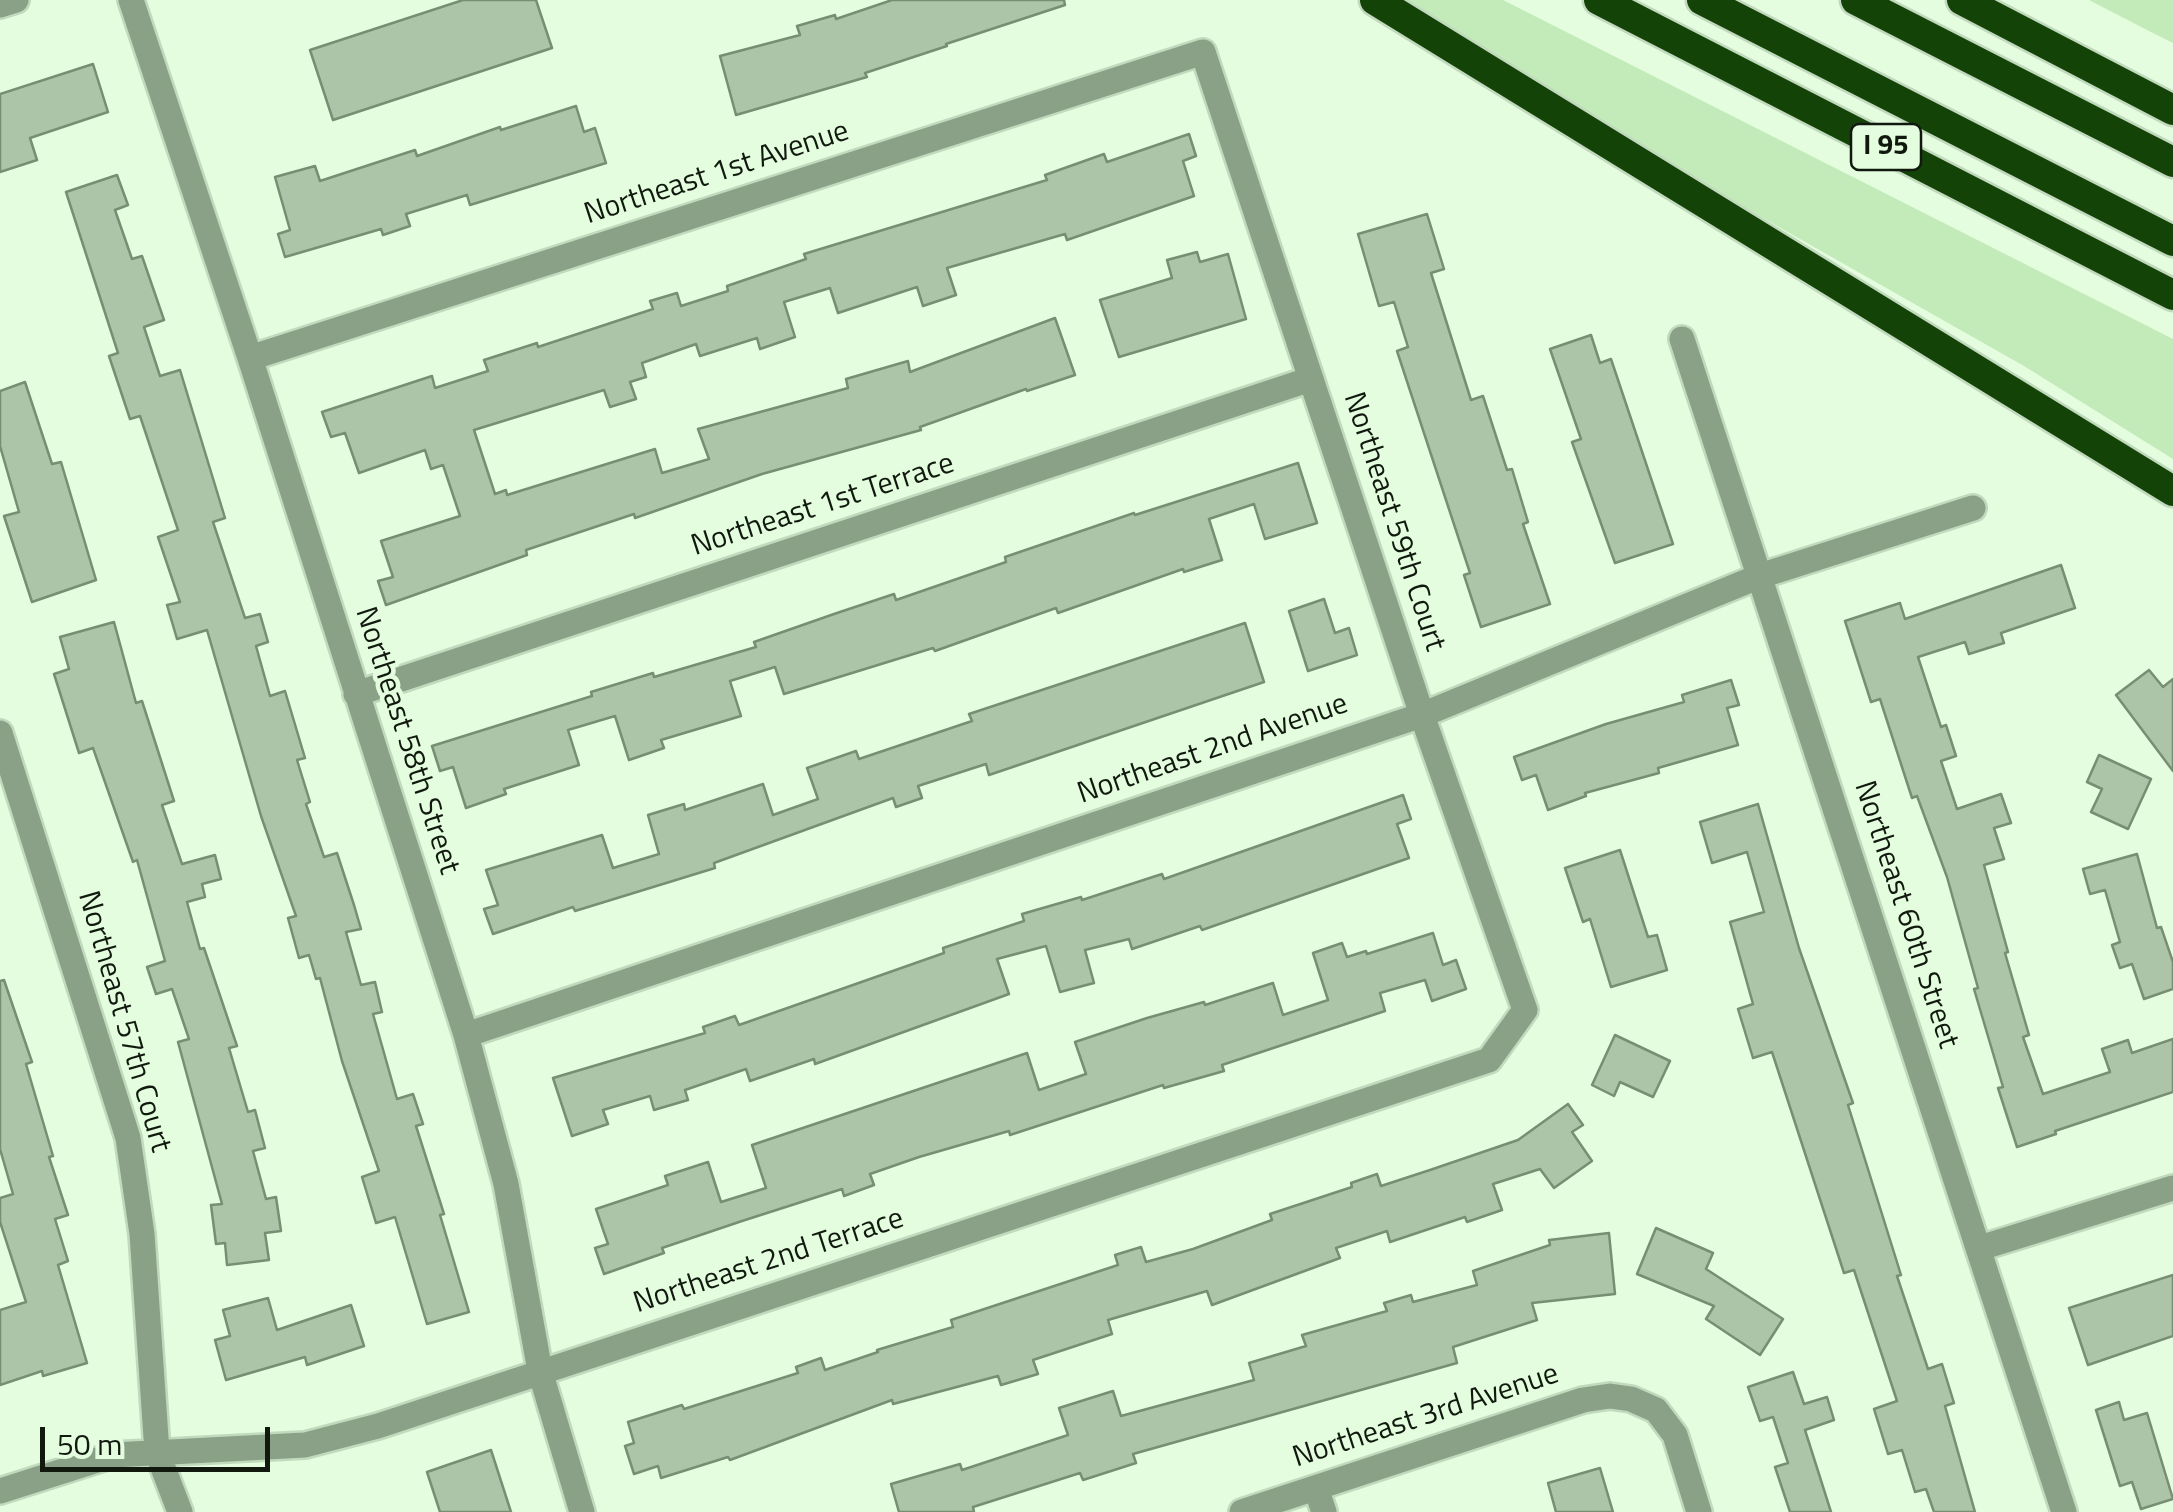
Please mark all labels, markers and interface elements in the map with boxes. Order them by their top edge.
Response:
street label: Northeast 1st Avenue [580,114,854,234]
road number: I 95 [1851,124,1921,170]
street label: Northeast 59th Court [1334,388,1452,656]
street label: Northeast 1st Terrace [687,447,959,565]
street label: Northeast 58th Street [346,603,466,879]
street label: Northeast 2nd Avenue [1073,687,1353,813]
street label: Northeast 60th Street [1845,777,1965,1053]
street label: Northeast 57th Court [69,887,177,1157]
street label: Northeast 2nd Terrace [629,1201,909,1323]
street label: Northeast 3rd Avenue [1289,1357,1563,1477]
scale bar [45,1407,275,1469]
text: 50 m [57,1421,122,1467]

